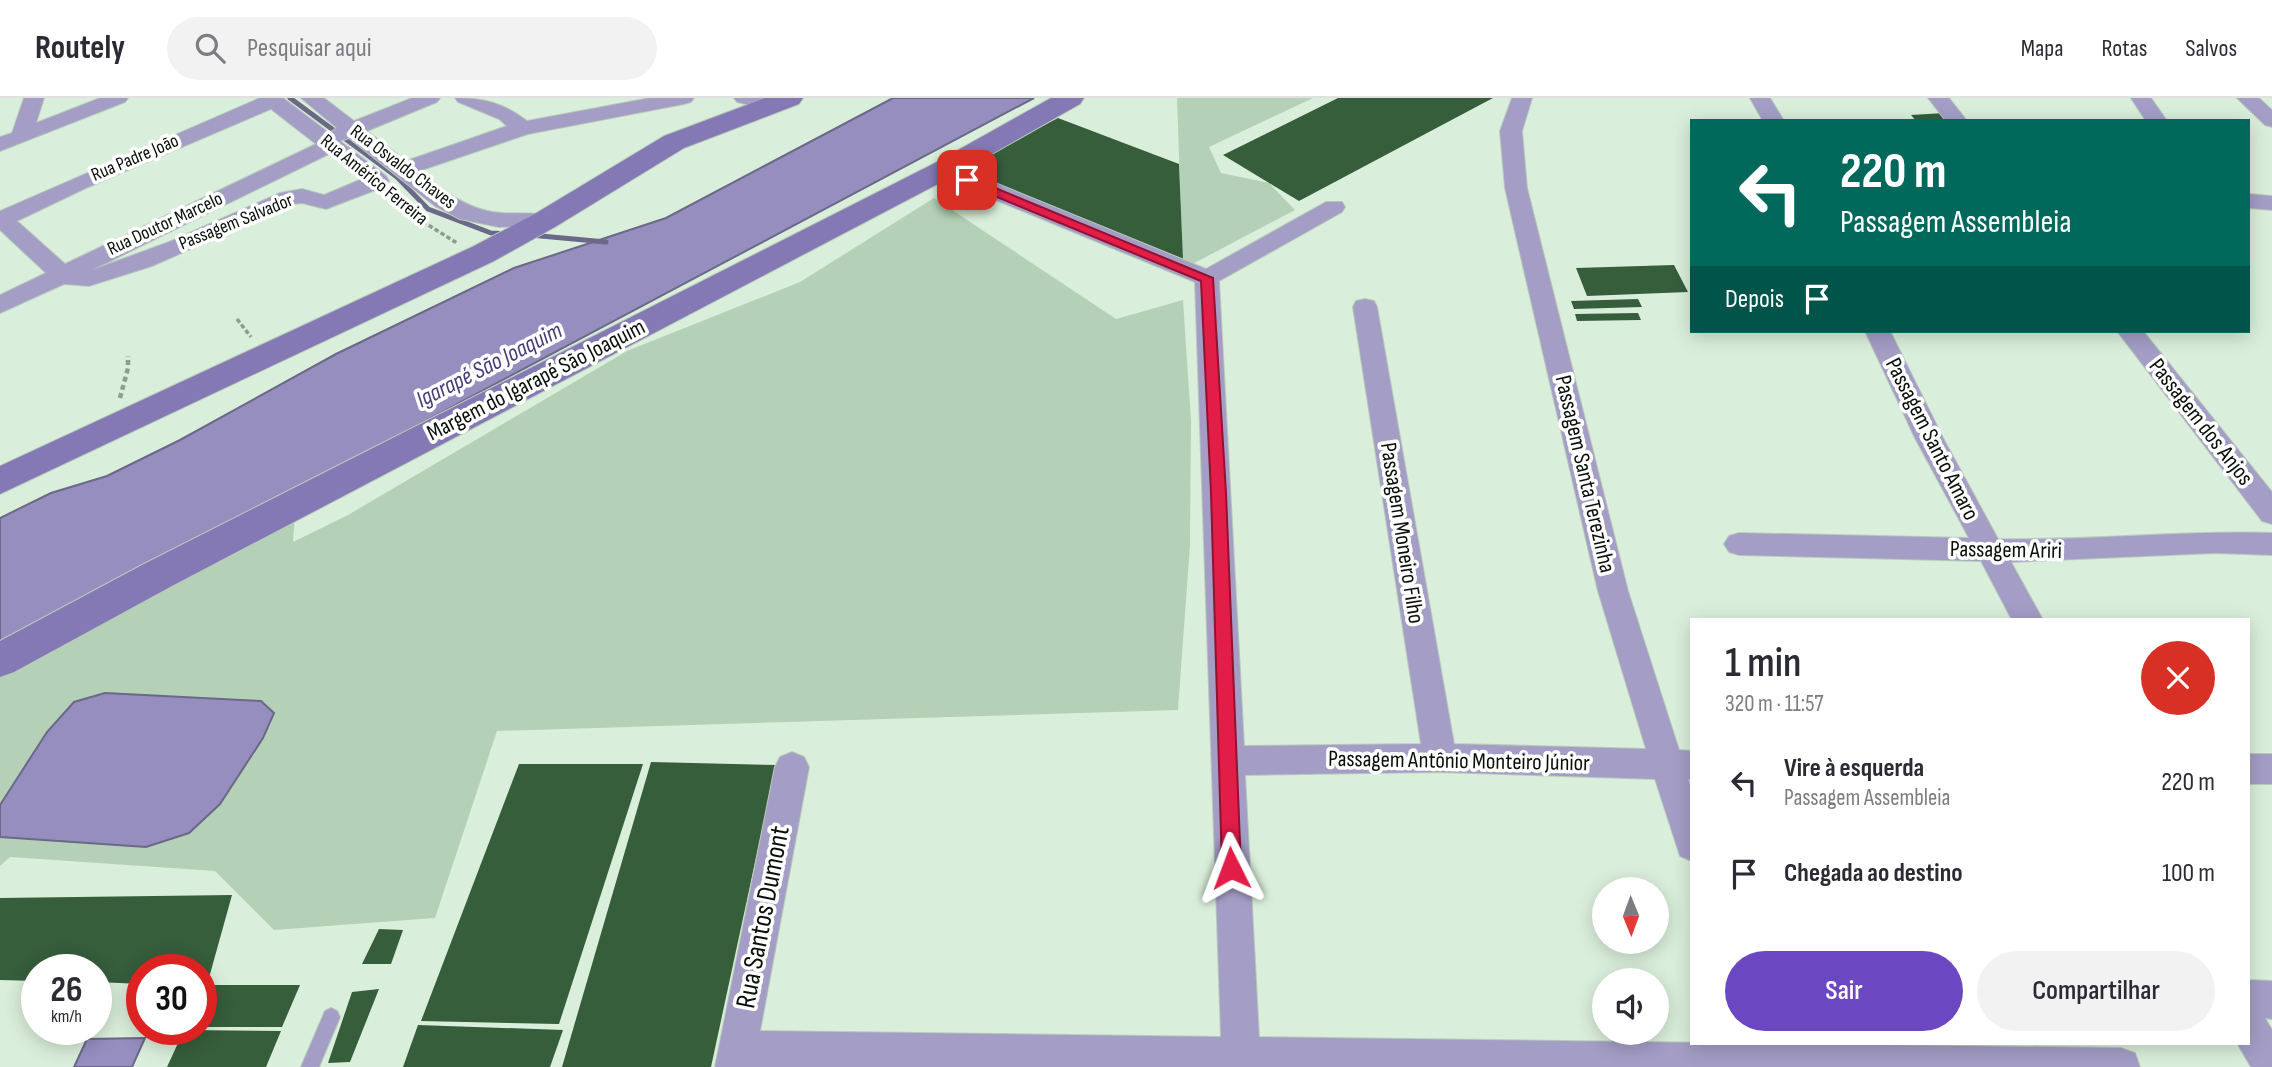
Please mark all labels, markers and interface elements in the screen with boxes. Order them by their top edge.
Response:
search box [167,17,657,80]
text: Routely [35,28,125,68]
icon: search [191,29,229,67]
text: Pesquisar aqui [247,33,372,64]
text: Mapa [2021,34,2064,63]
text: Rotas [2102,34,2147,63]
text: Salvos [2185,34,2237,63]
street label: Rua Osvaldo Chaves [346,120,460,214]
street label: Rua Padre João [88,129,182,187]
street label: Rua Américo Ferreira [316,130,432,230]
text: 220 m [1840,143,1946,202]
icon: left [1725,147,1816,238]
pin [937,150,997,210]
icon: arrive [948,161,986,199]
street label: Rua Doutor Marcelo [104,187,226,261]
street label: Passagem Salvador [176,189,297,255]
text: Passagem Assembleia [1840,203,2072,242]
icon: arrive [1798,280,1836,318]
text: Depois [1725,284,1784,315]
street label: Margem do Igarapé São Joaquim [422,313,650,447]
water label: Igarapé São Joaquim [411,316,567,414]
street label: Passagem Santo Amaro [1879,353,1985,525]
street label: Passagem dos Anjos [2143,353,2259,491]
street label: Passagem Santa Terezinha [1549,373,1621,575]
street label: Passagem Moneiro Filho [1374,440,1430,626]
street label: Passagem Ariri [1950,535,2062,565]
text: 1 min [1725,638,1801,689]
button: close [2141,641,2215,715]
text: 320 m · 11:57 [1725,690,1824,718]
street label: Passagem Antônio Monteiro Júnior [1328,745,1590,777]
text: Vire à esquerda [1784,753,1924,784]
icon: left [1725,764,1763,802]
text: 220 m [2161,767,2215,798]
text: Passagem Assembleia [1784,784,1950,812]
street label: Rua Santos Dumont [729,823,797,1011]
position arrow [1194,831,1268,905]
icon: arrive [1725,855,1763,893]
text: Chegada ao destino [1784,858,1963,889]
text: 100 m [2162,858,2215,889]
north arrow [1592,877,1670,954]
map controls [1592,877,1669,1045]
button: Sair [1725,951,1963,1031]
button: Compartilhar [1977,951,2215,1031]
speed limit sign: 30 [126,954,217,1045]
button: sound [1592,968,1669,1045]
text: 26 [51,969,82,1012]
text: km/h [51,1006,82,1027]

